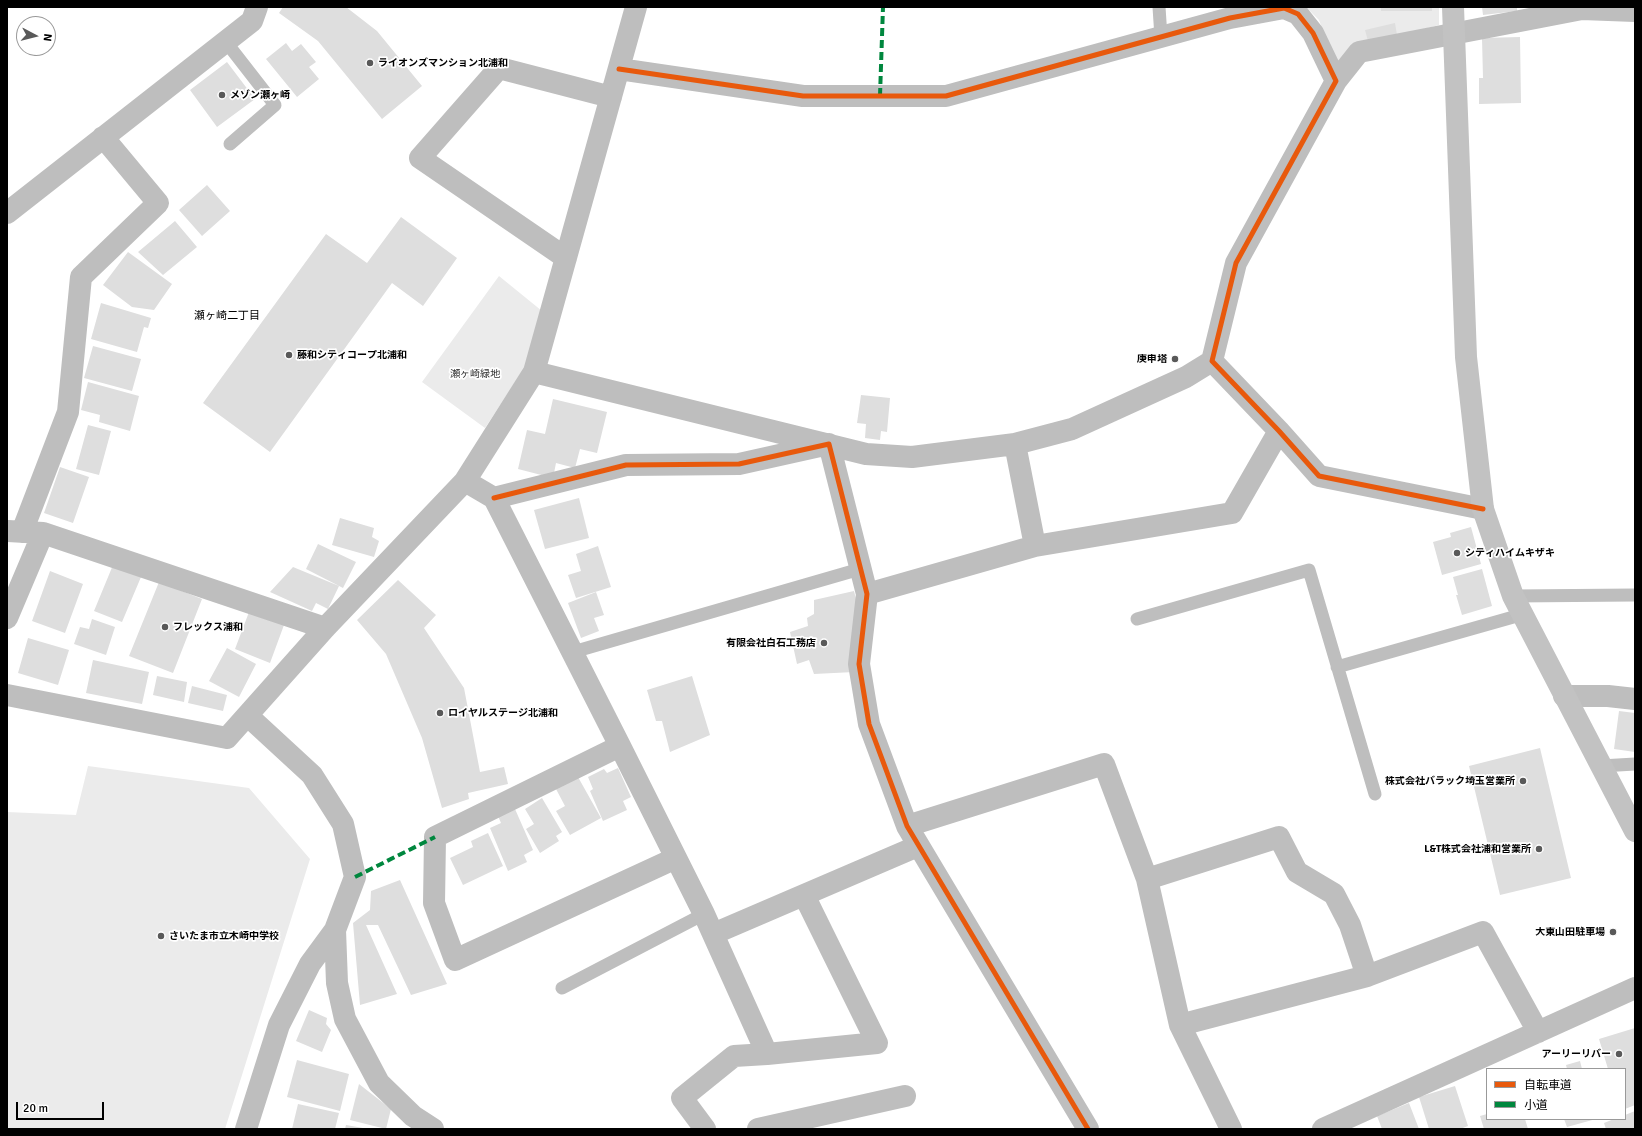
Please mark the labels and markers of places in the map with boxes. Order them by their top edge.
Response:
place label: ライオンズマンション北浦和 [378,57,508,69]
marker: ライオンズマンション北浦和 [365,58,375,68]
place label: メゾン瀬ヶ崎 [230,89,290,101]
marker: メゾン瀬ヶ崎 [217,90,227,100]
place label: 藤和シティコープ北浦和 [297,349,407,361]
marker: 藤和シティコープ北浦和 [284,350,294,360]
place label: 庚申塔 [1137,353,1167,365]
marker: 庚申塔 [1170,354,1180,364]
place label: シティハイムキザキ [1465,547,1555,559]
marker: シティハイムキザキ [1452,548,1462,558]
place label: フレックス浦和 [173,621,243,633]
marker: フレックス浦和 [160,622,170,632]
place label: 有限会社白石工務店 [726,637,816,649]
marker: 有限会社白石工務店 [819,638,829,648]
place label: ロイヤルステージ北浦和 [448,707,558,719]
marker: ロイヤルステージ北浦和 [435,708,445,718]
place label: 株式会社バラック埼玉営業所 [1385,775,1515,787]
marker: 株式会社バラック埼玉営業所 [1518,776,1528,786]
place label: L&T株式会社浦和営業所 [1424,843,1531,855]
marker: L&T株式会社浦和営業所 [1534,844,1544,854]
place label: 大東山田駐車場 [1535,926,1605,938]
marker: 大東山田駐車場 [1608,927,1618,937]
place label: さいたま市立木崎中学校 [169,930,279,942]
marker: さいたま市立木崎中学校 [156,931,166,941]
place label: アーリーリバー [1542,1048,1611,1060]
marker: アーリーリバー [1614,1049,1624,1059]

